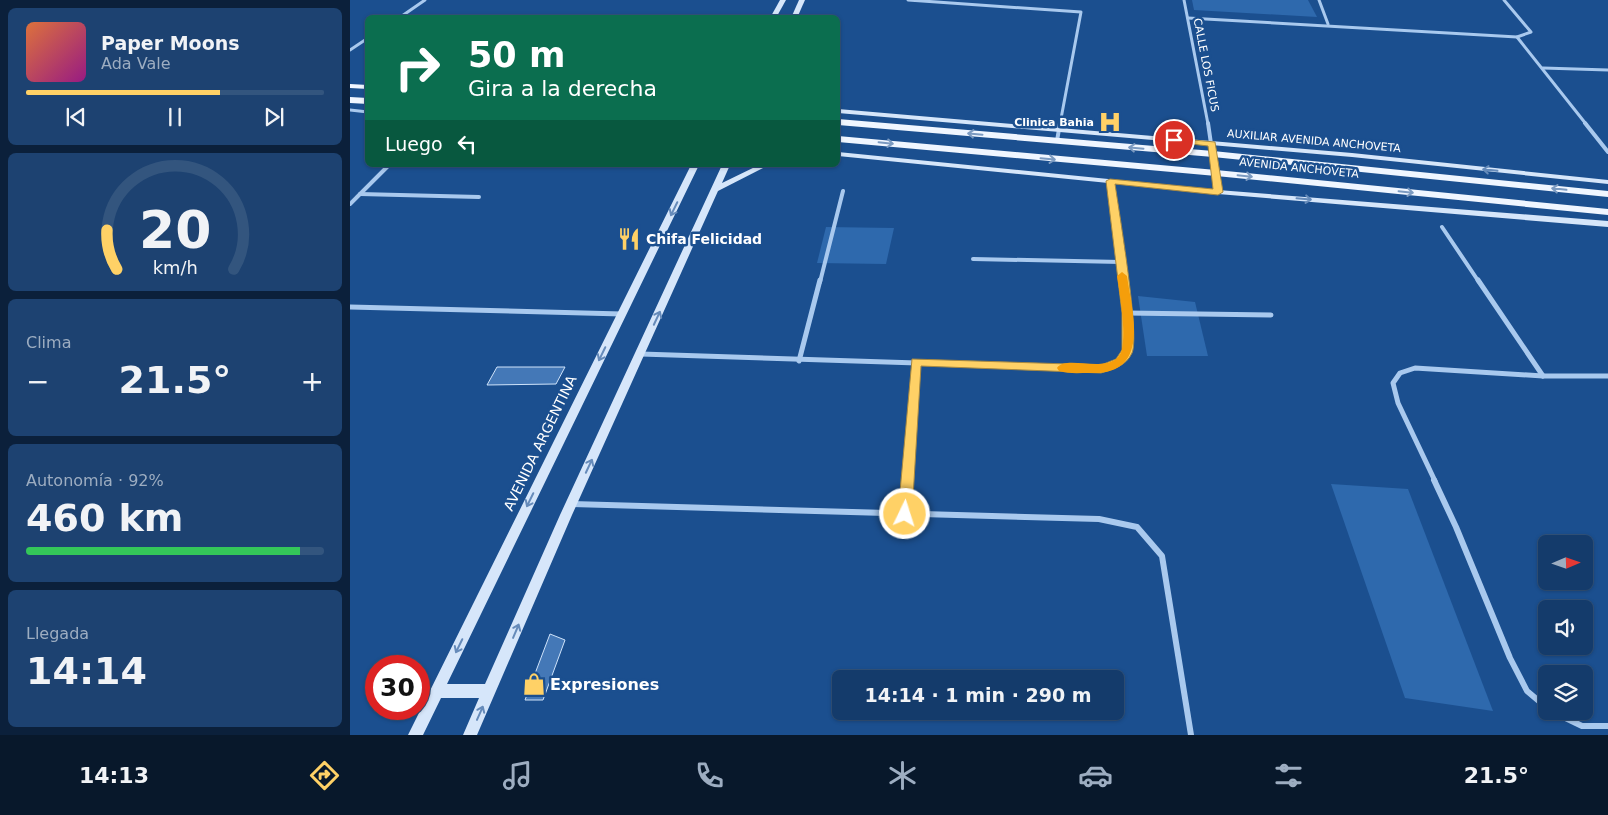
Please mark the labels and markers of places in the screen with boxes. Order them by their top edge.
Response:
hospital icon: Clinica Bahia [1097,109,1123,135]
place label: Clinica Bahia [1014,116,1094,129]
pin [1153,119,1195,161]
restaurant icon: Chifa Felicidad [616,226,642,252]
place label: Chifa Felicidad [646,231,762,247]
shop icon: Expresiones [521,671,547,697]
place label: Expresiones [550,675,659,694]

